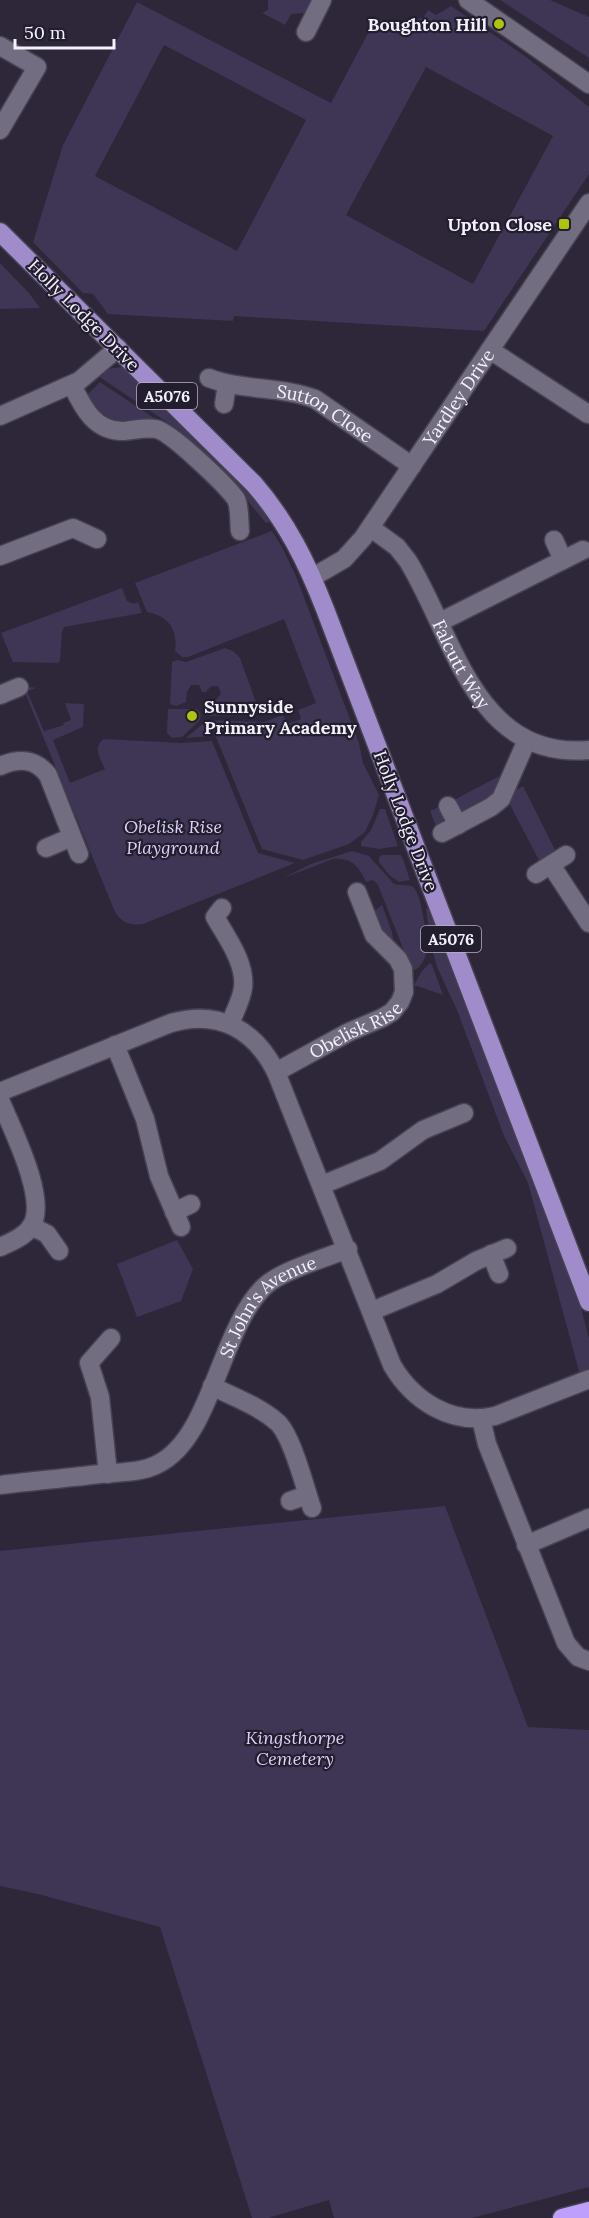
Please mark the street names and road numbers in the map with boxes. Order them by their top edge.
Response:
street label: Holly Lodge Drive [23,254,145,376]
street label: Yardley Drive [417,344,499,451]
street label: Sutton Close [275,379,378,447]
road number: A5076 [137,383,197,409]
street label: Falcutt Way [428,616,496,713]
street label: Holly Lodge Drive [369,747,444,895]
road number: A5076 [421,926,481,952]
street label: Obelisk Rise [305,997,407,1063]
street label: St John's Avenue [214,1250,320,1361]

